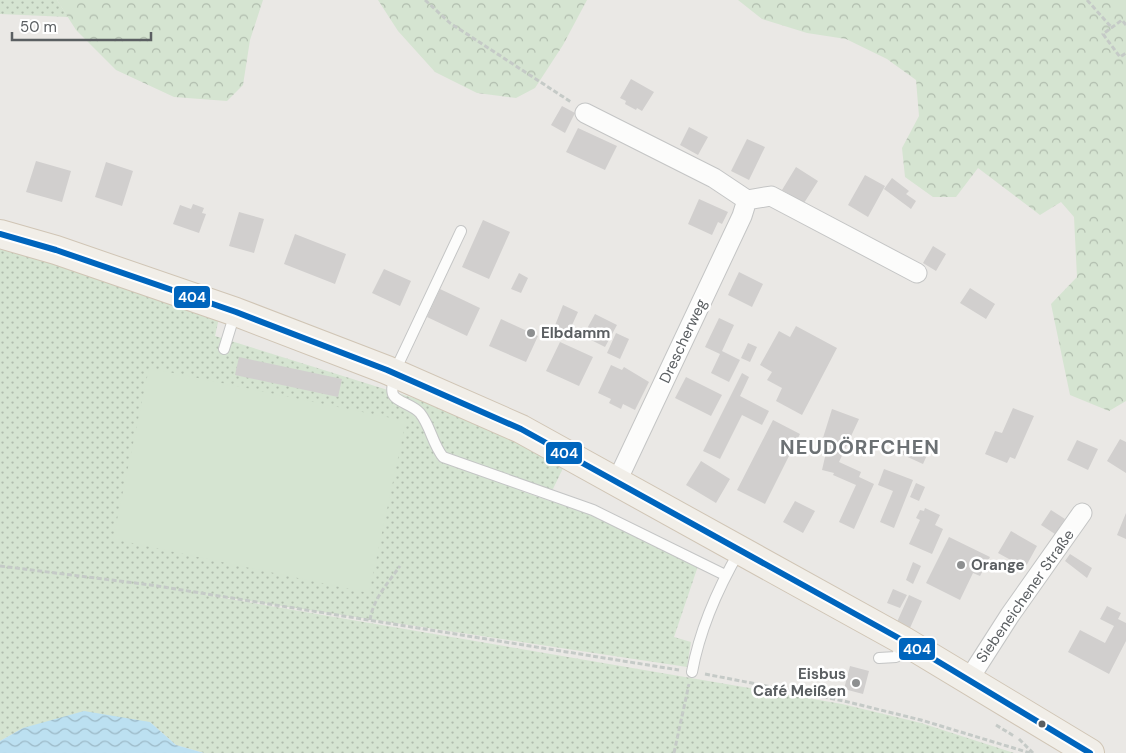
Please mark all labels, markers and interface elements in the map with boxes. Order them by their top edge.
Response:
scale bar [12,10,151,42]
text: 50 m [20,17,57,37]
line badge: 404 [173,285,211,309]
text: 404 [178,288,206,306]
street label: Drescherweg [655,296,711,386]
place label: Elbdamm [541,323,610,343]
marker: Elbdamm [525,327,537,339]
district label: NEUDÖRFCHEN [780,434,940,460]
line badge: 404 [545,441,583,465]
text: 404 [550,444,578,462]
street label: Siebeneichener Straße [971,525,1079,667]
place label: Orange [971,555,1025,575]
marker: Orange [955,559,967,571]
line badge: 404 [898,637,936,661]
text: 404 [903,640,931,658]
place label: Eisbus Café Meißen [753,664,846,701]
marker: Eisbus Café Meißen [850,677,862,689]
unlabelled marker [1037,719,1047,729]

